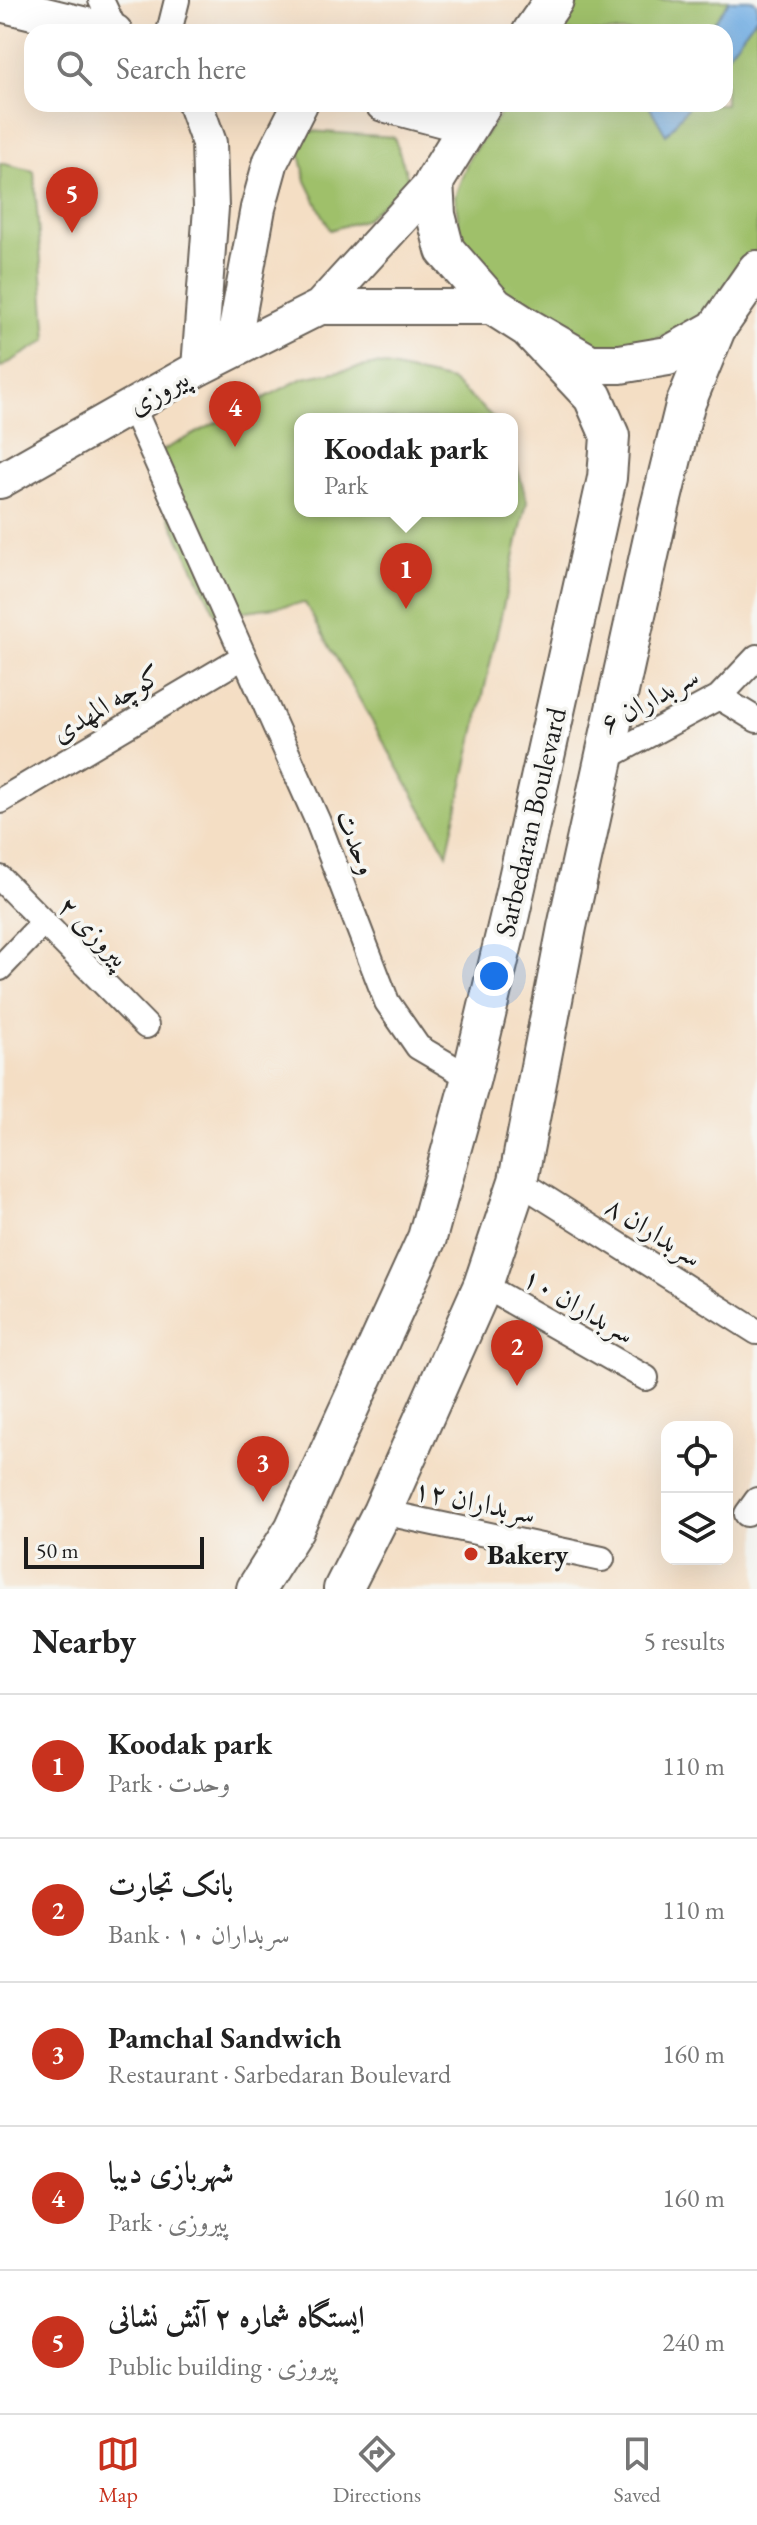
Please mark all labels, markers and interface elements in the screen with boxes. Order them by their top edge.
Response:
search box [24,24,733,112]
icon: search [52,46,96,90]
text: Search here [116,49,246,88]
pin: 5 [46,167,98,233]
street label: پیروزی [121,358,198,425]
pin: 4 [209,381,261,447]
popup [294,413,518,517]
text: Koodak park [324,429,488,468]
text: Park [324,468,368,502]
pin: 1 [380,543,432,609]
street label: کوچه المهدی [44,656,169,752]
street label: سربداران ۶ [593,657,705,742]
street label: Sarbedaran Boulevard [486,703,574,940]
street label: وحدت [328,804,386,880]
street label: پیروزی ۲ [49,888,138,978]
your location [474,956,514,996]
street label: سربداران ۸ [599,1187,709,1275]
street label: سربداران ۱۰ [516,1259,641,1352]
pin: 2 [491,1320,543,1386]
map controls [661,1421,733,1565]
button: locate [661,1421,733,1493]
pin: 3 [237,1436,289,1502]
street label: سربداران ۱۲ [411,1471,539,1532]
button: layers [661,1493,733,1565]
scale bar [24,1533,204,1569]
text: 50 m [36,1536,79,1565]
place label: Bakery [487,1536,569,1572]
marker: Bakery [462,1545,480,1563]
text: Nearby [32,1619,136,1663]
text: 5 results [644,1624,725,1658]
text: Koodak park [108,1724,272,1763]
text: 1 [51,1749,65,1783]
text: 110 m [662,1749,725,1783]
text: Park · وحدت [108,1766,230,1800]
text: بانک تجارت [108,1865,233,1904]
text: 2 [51,1893,65,1927]
text: 110 m [662,1893,725,1927]
text: Bank · سربداران ۱۰ [108,1917,290,1951]
text: Pamchal Sandwich [108,2018,342,2057]
text: 3 [51,2037,65,2071]
text: 160 m [662,2037,725,2071]
text: Restaurant · Sarbedaran Boulevard [108,2057,451,2091]
text: شهربازی دیبا [108,2153,234,2192]
text: 4 [51,2181,65,2215]
text: 160 m [662,2181,725,2215]
text: Park · پیروزی [108,2205,228,2239]
text: ایستگاه شماره ۲ آتش نشانی [108,2297,365,2336]
text: 5 [51,2325,65,2359]
text: 240 m [662,2325,725,2359]
text: Public building · پیروزی [108,2349,337,2383]
tab: Map [96,2432,140,2509]
tab: Directions [333,2432,421,2509]
tab: Saved [614,2432,661,2509]

